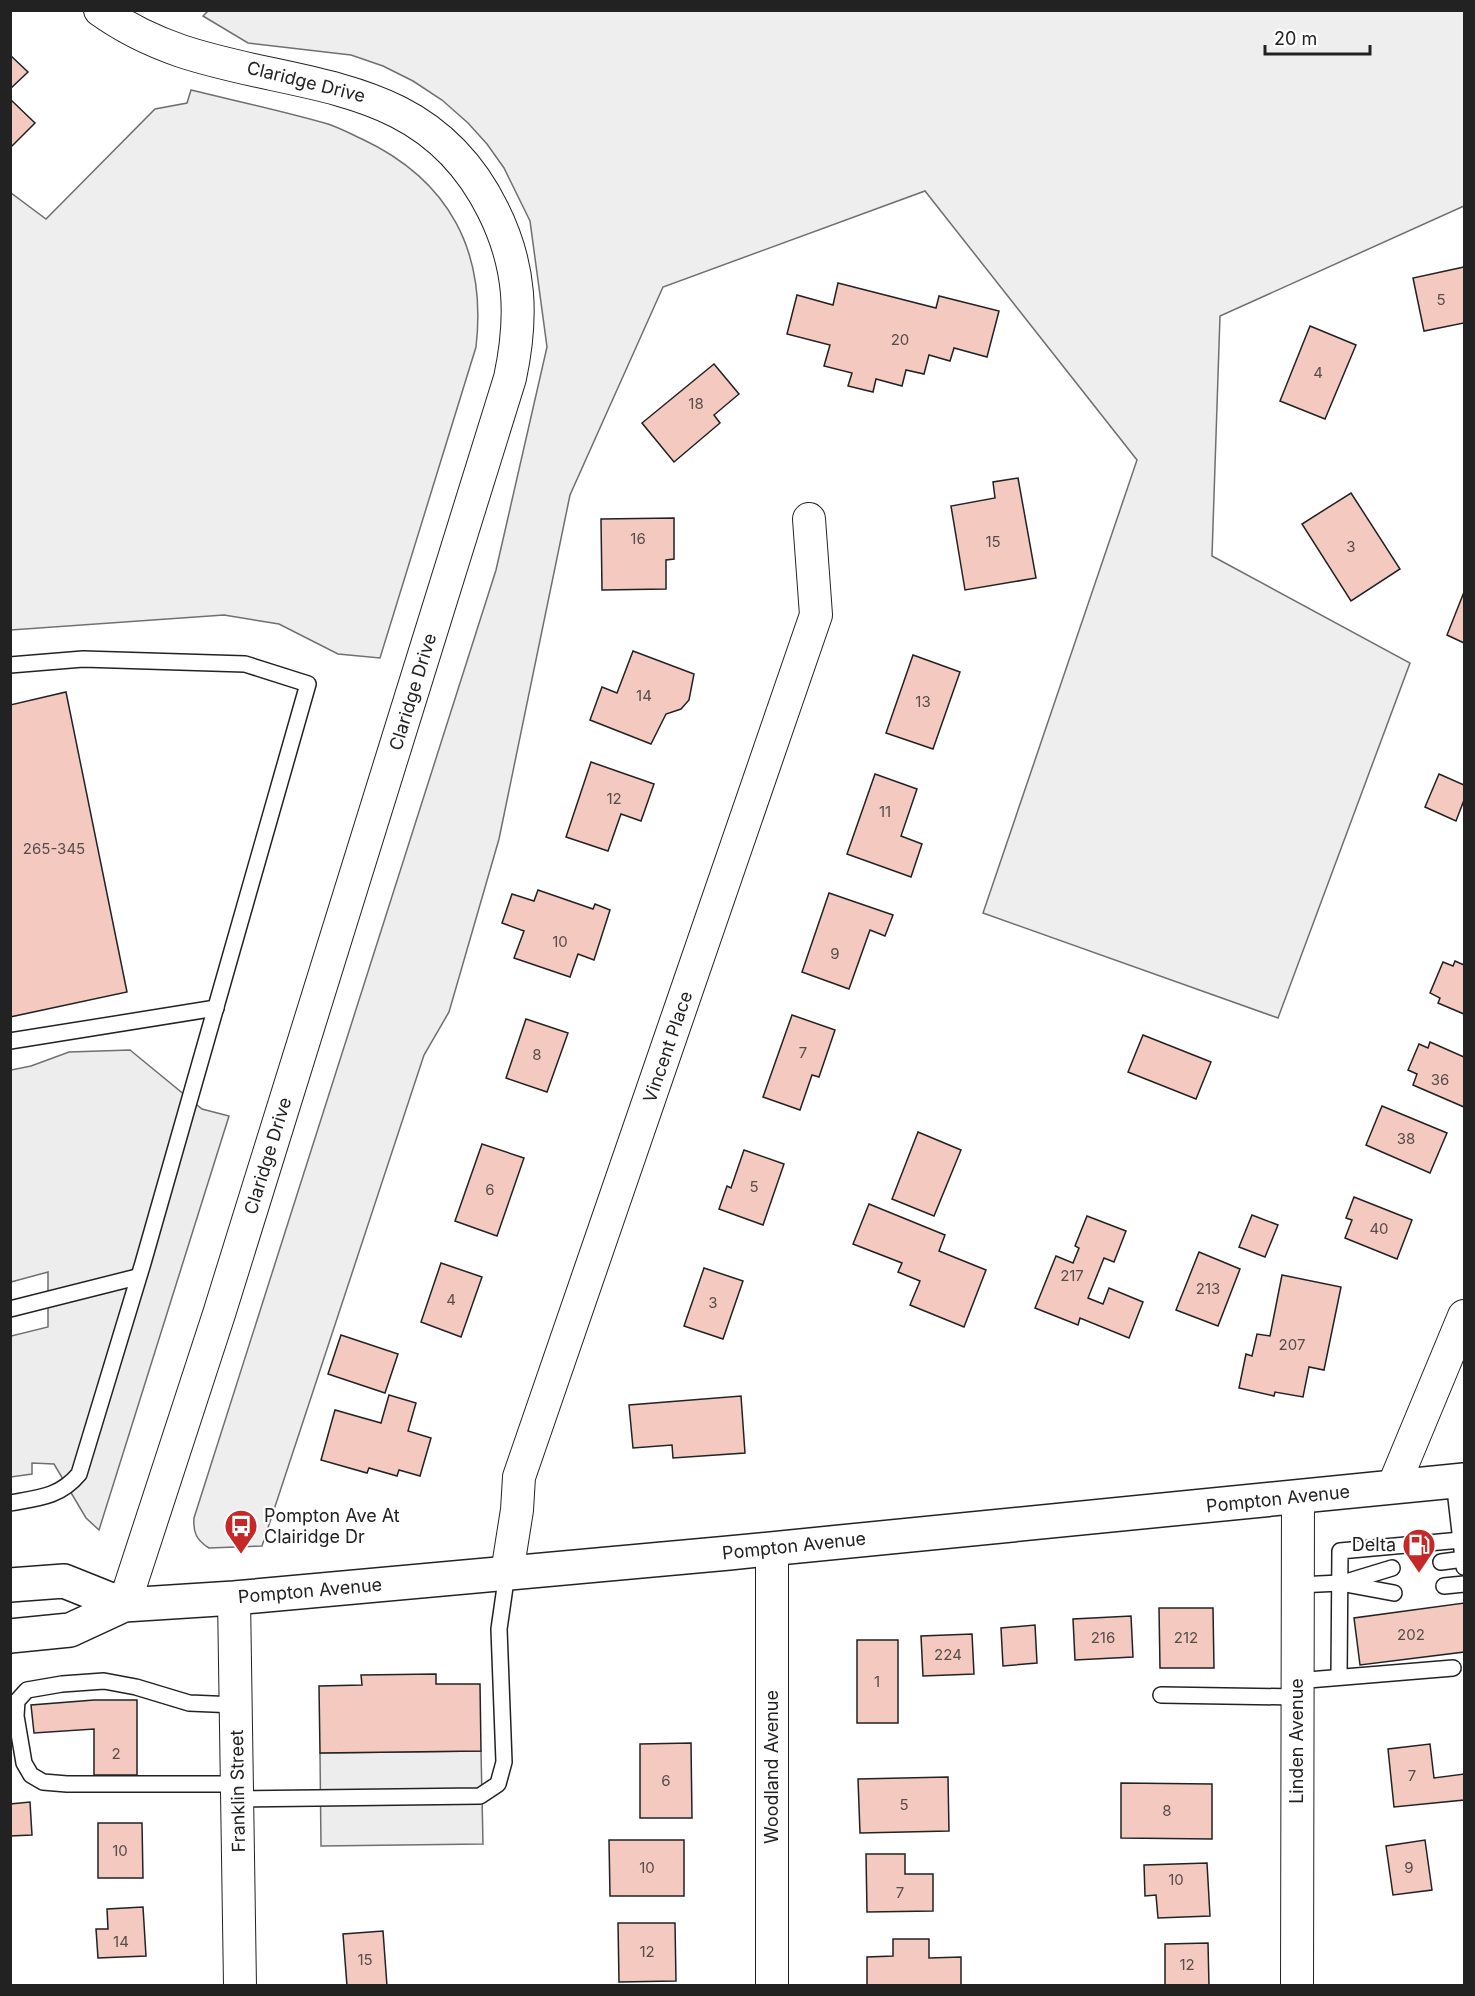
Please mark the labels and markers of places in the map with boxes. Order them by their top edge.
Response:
place label: Pompton Ave At Clairidge Dr [264,1505,400,1547]
bus stop icon: Pompton Ave At Clairidge Dr [223,1508,259,1555]
fuel station icon: Delta [1401,1527,1437,1574]
place label: Delta [1352,1534,1396,1555]

